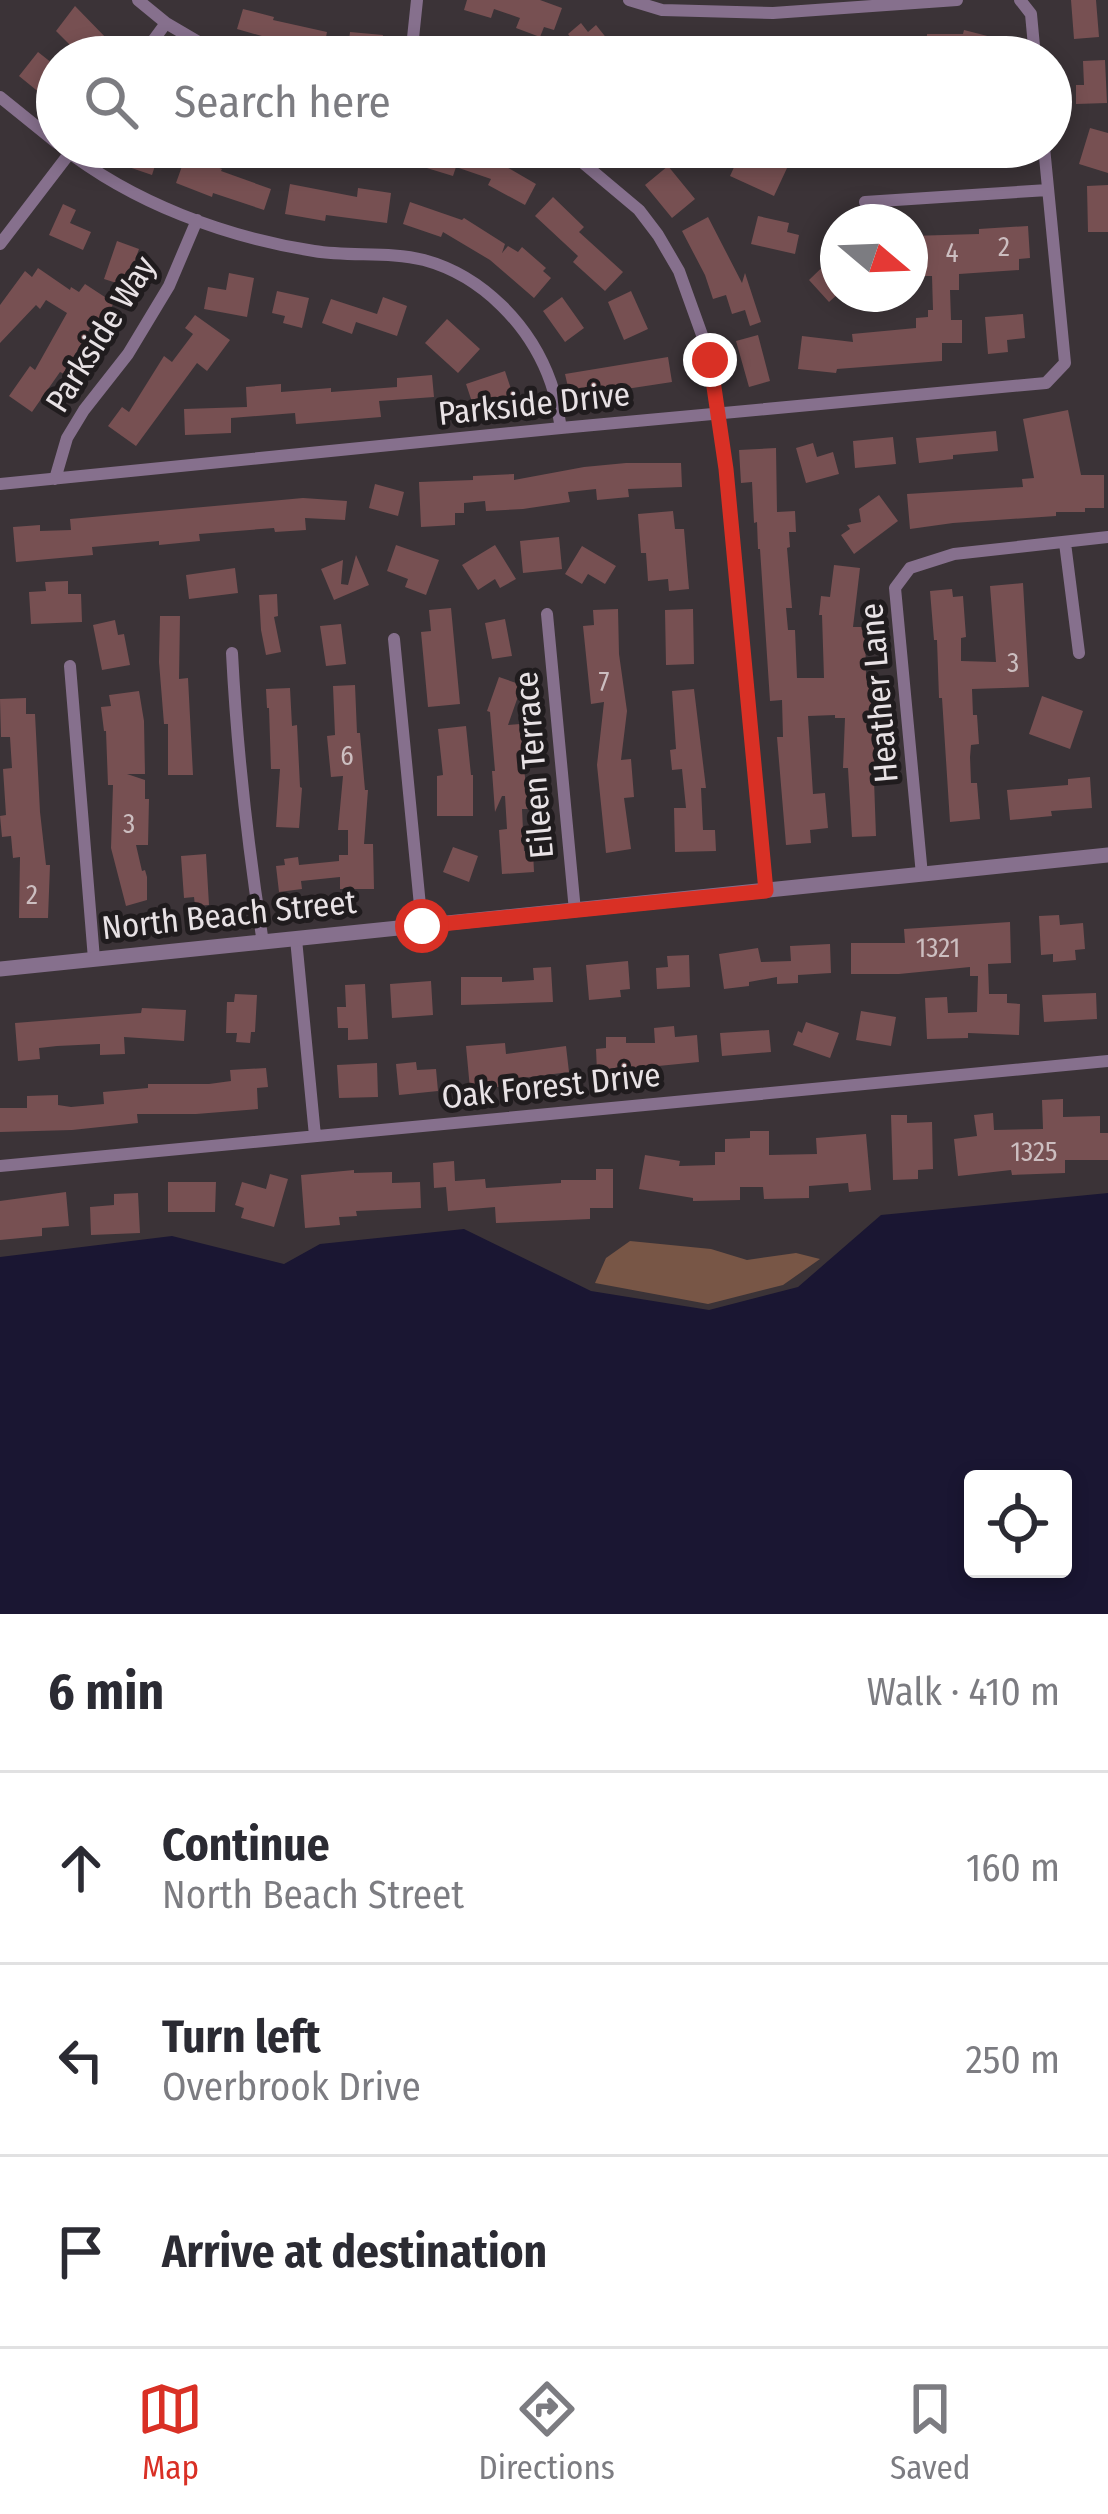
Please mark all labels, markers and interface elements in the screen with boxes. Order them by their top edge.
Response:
search box [36,36,1072,168]
icon: search [78,69,144,135]
text: Search here [174,75,391,129]
north arrow [820,204,928,312]
house number: 2 [998,231,1010,263]
house number: 4 [945,237,959,269]
street label: Parkside Way [37,248,165,420]
route end [683,333,737,387]
street label: Parkside Drive [436,374,632,434]
street label: Heather Lane [851,602,907,784]
house number: 3 [1007,647,1019,679]
house number: 7 [599,666,610,698]
street label: Eileen Terrace [506,670,562,860]
house number: 6 [340,740,354,772]
house number: 3 [123,808,135,840]
house number: 2 [26,879,38,911]
street label: North Beach Street [100,882,358,948]
route start [395,899,449,953]
house number: 1321 [916,932,960,964]
street label: Oak Forest Drive [440,1055,662,1117]
house number: 1325 [1011,1136,1057,1168]
map controls [964,1470,1072,1578]
button: locate [964,1470,1072,1578]
text: 6 min [48,1661,164,1723]
text: Walk · 410 m [867,1669,1060,1715]
text: Continue [162,1818,330,1872]
icon: ahead [48,1835,114,1901]
text: 160 m [966,1845,1060,1891]
text: North Beach Street [162,1872,464,1918]
text: Turn left [162,2010,321,2064]
icon: left [48,2027,114,2093]
text: 250 m [965,2037,1060,2083]
text: Overbrook Drive [162,2064,421,2110]
icon: arrive [48,2219,114,2285]
text: Arrive at destination [162,2225,547,2279]
tab: Map [137,2376,203,2488]
tab: Directions [478,2376,615,2488]
tab: Saved [890,2376,970,2488]

